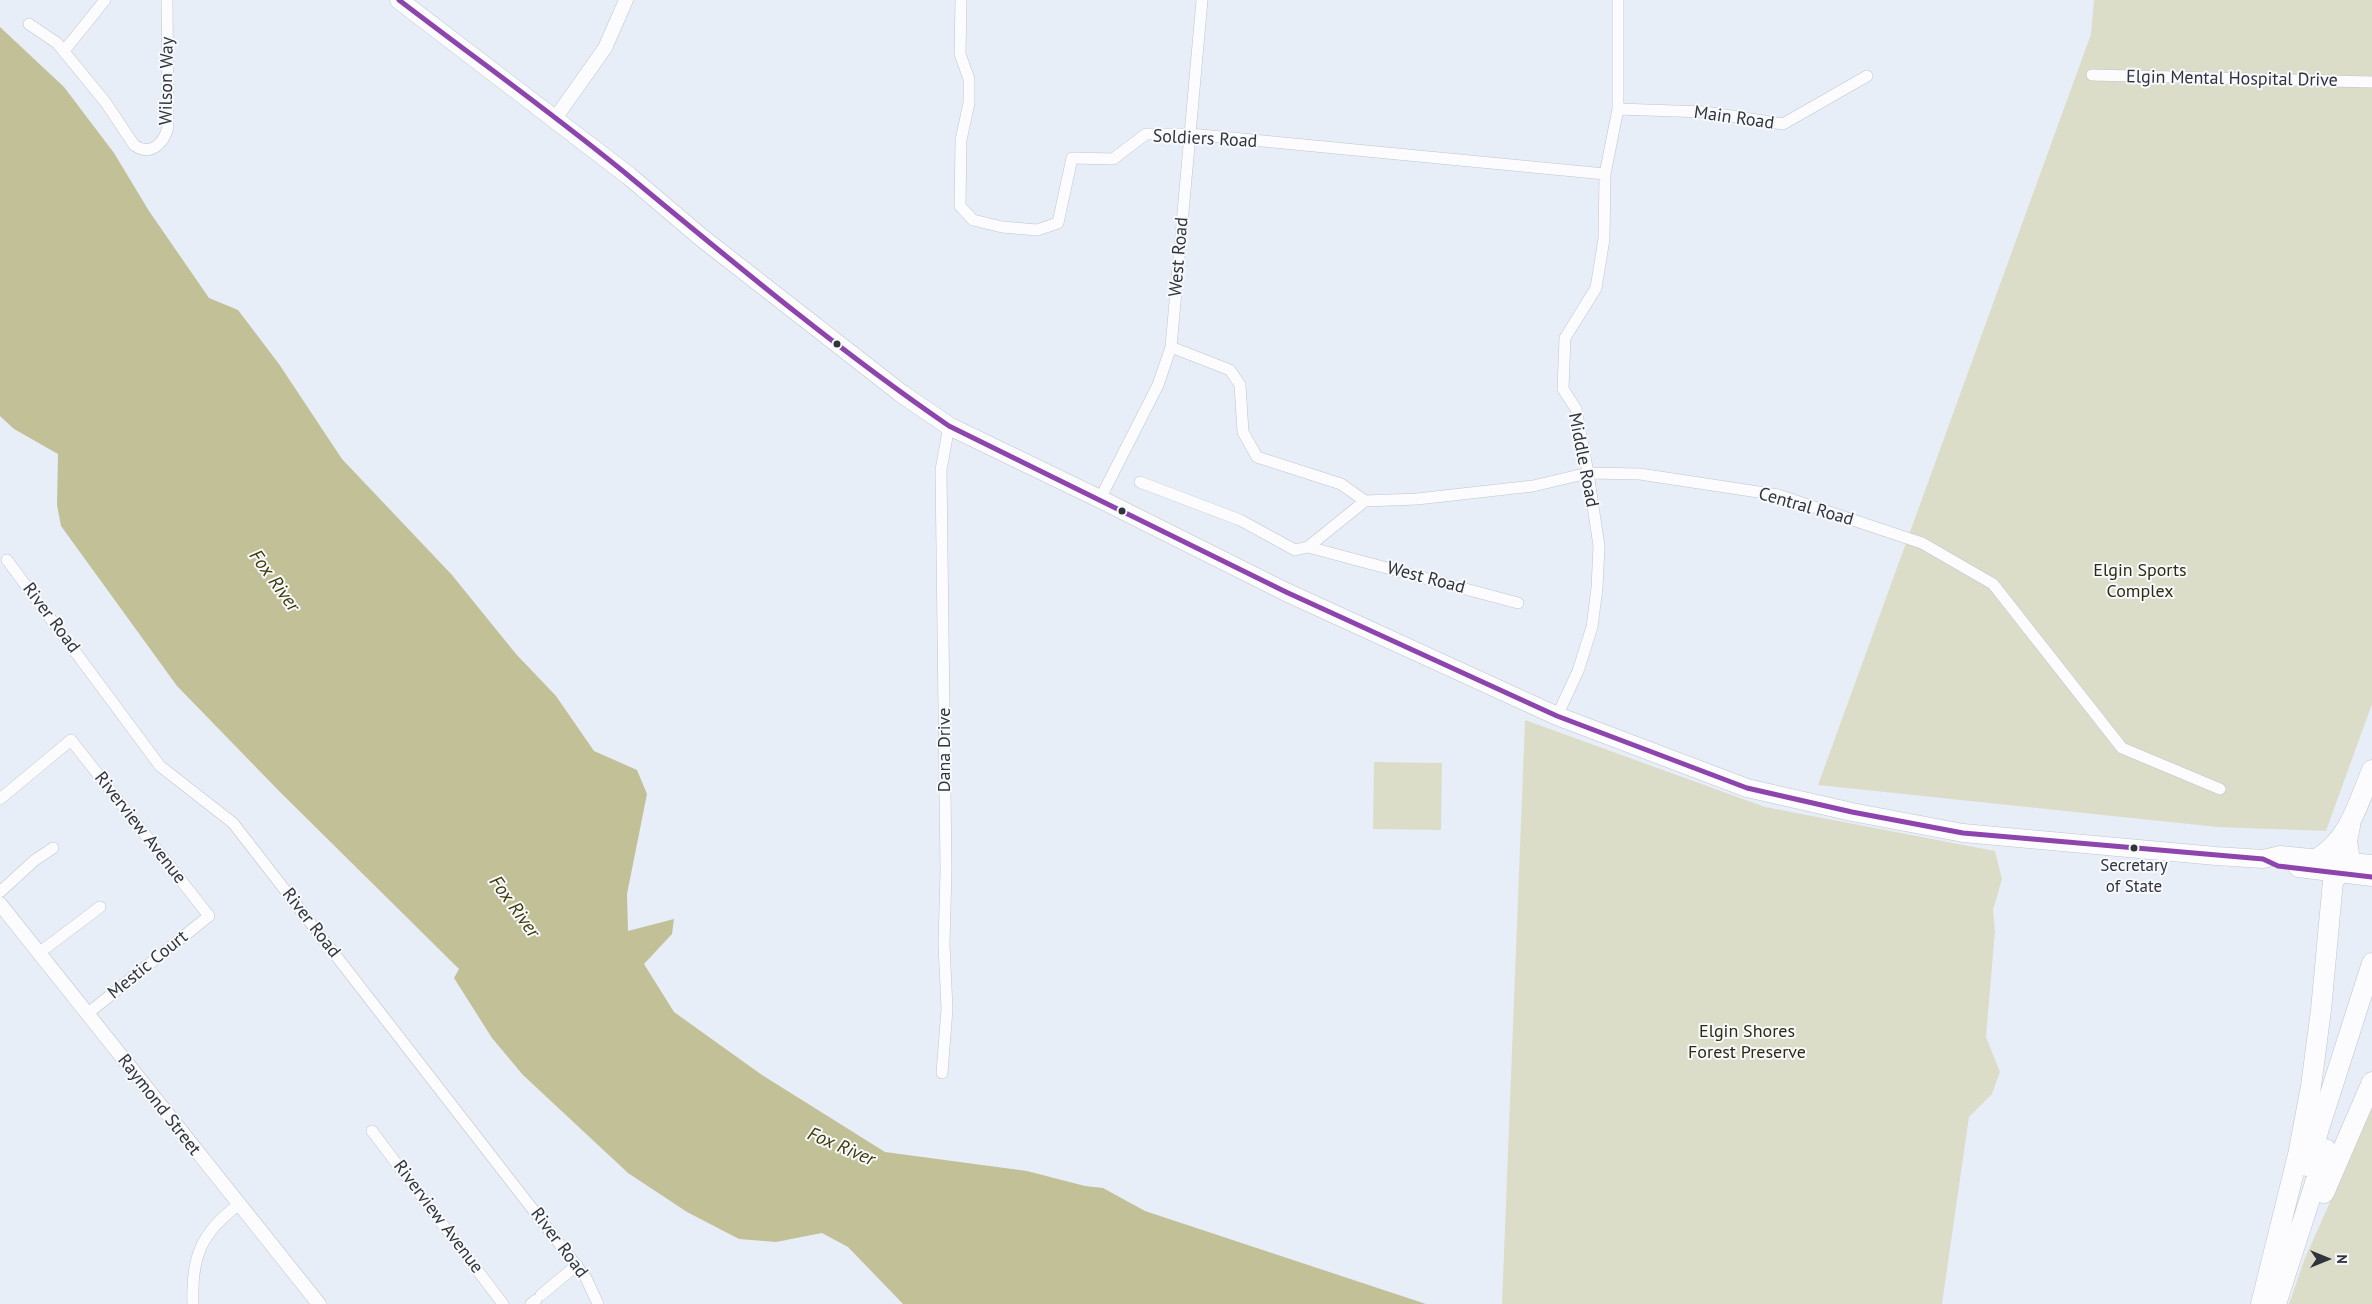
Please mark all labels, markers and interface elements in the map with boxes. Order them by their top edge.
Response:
street label: Wilson Way [155,37,179,125]
street label: Elgin Mental Hospital Drive [2126,66,2338,92]
street label: Main Road [1693,102,1775,134]
street label: Soldiers Road [1152,125,1258,153]
street label: West Road [1165,216,1193,298]
unlabelled marker [832,339,842,349]
street label: Middle Road [1563,411,1603,509]
street label: Central Road [1756,483,1856,531]
unlabelled marker [1117,506,1127,516]
water label: Fox River [244,546,304,616]
street label: West Road [1385,557,1467,599]
park label: Elgin Sports Complex [2093,560,2187,602]
street label: River Road [18,579,84,657]
street label: Dana Drive [934,708,956,792]
street label: Riverview Avenue [90,768,190,888]
marker: Secretary of State [2129,843,2139,853]
place label: Secretary of State [2100,856,2168,896]
water label: Fox River [484,872,544,942]
street label: River Road [277,884,345,962]
street label: Mestic Court [104,926,192,1004]
park label: Elgin Shores Forest Preserve [1688,1021,1806,1064]
street label: Raymond Street [113,1050,205,1160]
water label: Fox River [804,1123,878,1171]
street label: Riverview Avenue [388,1156,488,1278]
street label: River Road [526,1204,592,1282]
north arrow [2302,1234,2352,1284]
text: N [2333,1254,2351,1264]

